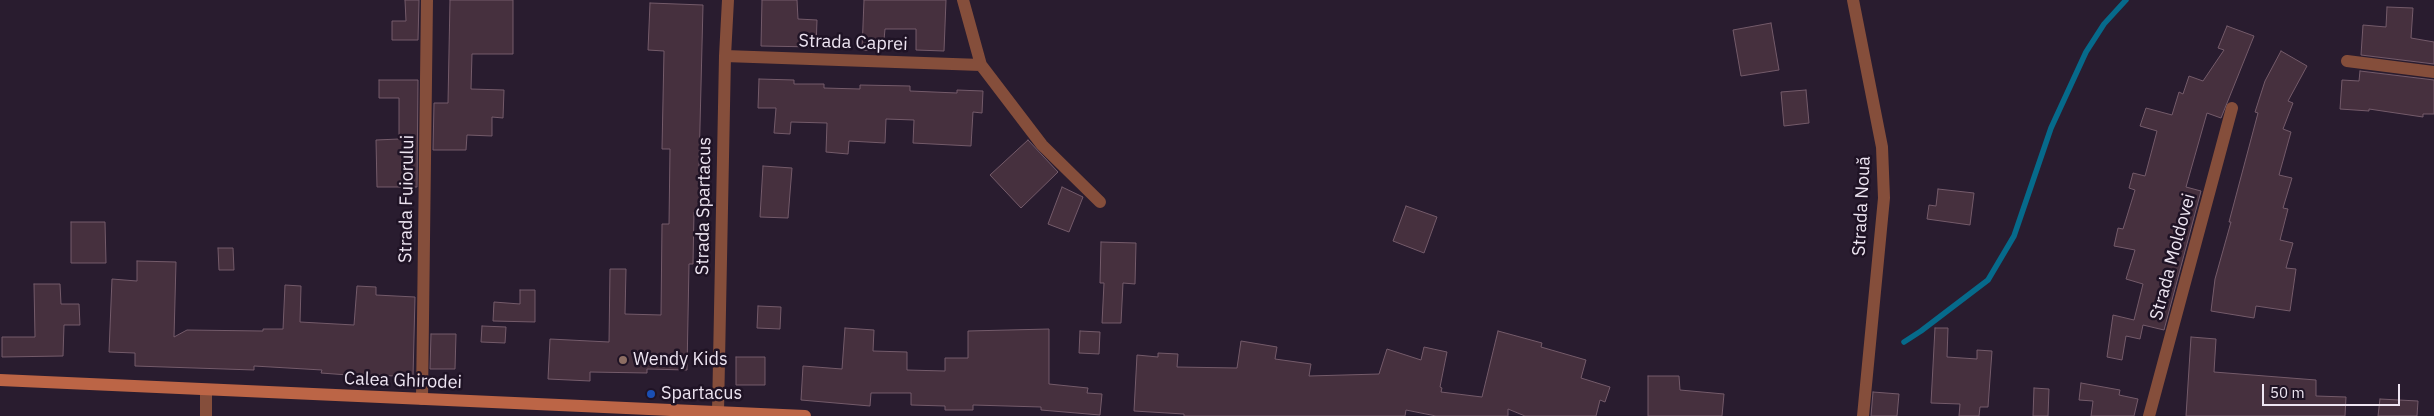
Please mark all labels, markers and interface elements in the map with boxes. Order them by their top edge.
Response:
street label: Strada Caprei [798,30,908,56]
street label: Strada Fuiorului [395,135,419,263]
street label: Strada Spartacus [692,137,716,275]
street label: Strada Nouă [1849,156,1875,256]
street label: Strada Moldovei [2146,191,2200,323]
place label: Wendy Kids [633,349,728,371]
marker: Wendy Kids [617,354,629,366]
street label: Calea Ghirodei [344,368,462,394]
scale bar [2264,374,2402,406]
place label: Spartacus [661,383,742,405]
text: 50 m [2270,383,2305,402]
marker: Spartacus [645,388,657,400]

